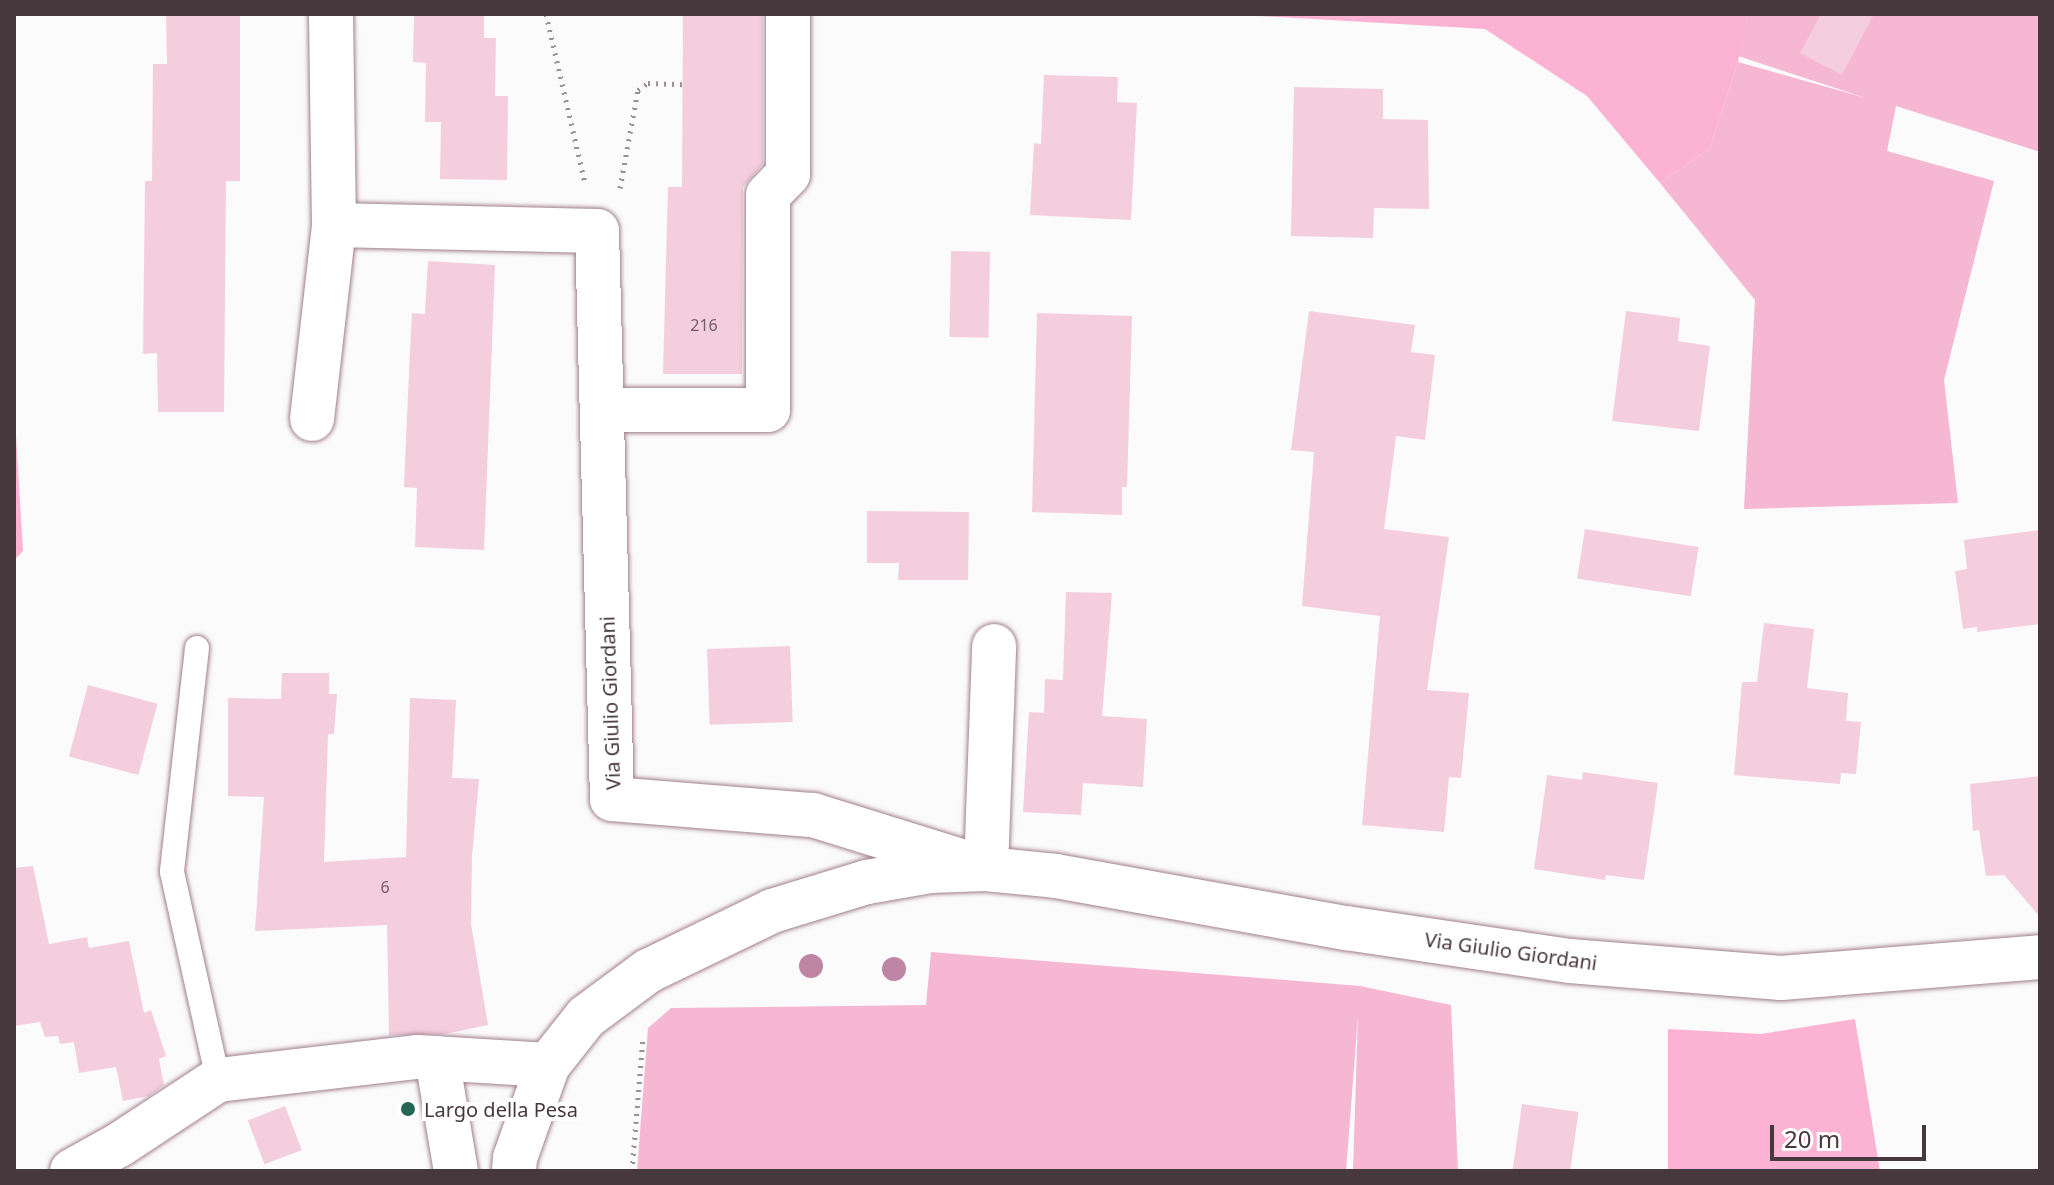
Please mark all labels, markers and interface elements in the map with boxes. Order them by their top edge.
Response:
house number: 216 [690,315,718,335]
street label: Via Giulio Giordani [595,616,625,790]
house number: 6 [380,877,390,897]
street label: Via Giulio Giordani [1423,927,1599,975]
place label: Largo della Pesa [424,1097,578,1121]
marker: Largo della Pesa [399,1100,417,1118]
scale bar [1774,1109,1930,1159]
text: 20 m [1784,1122,1840,1155]

